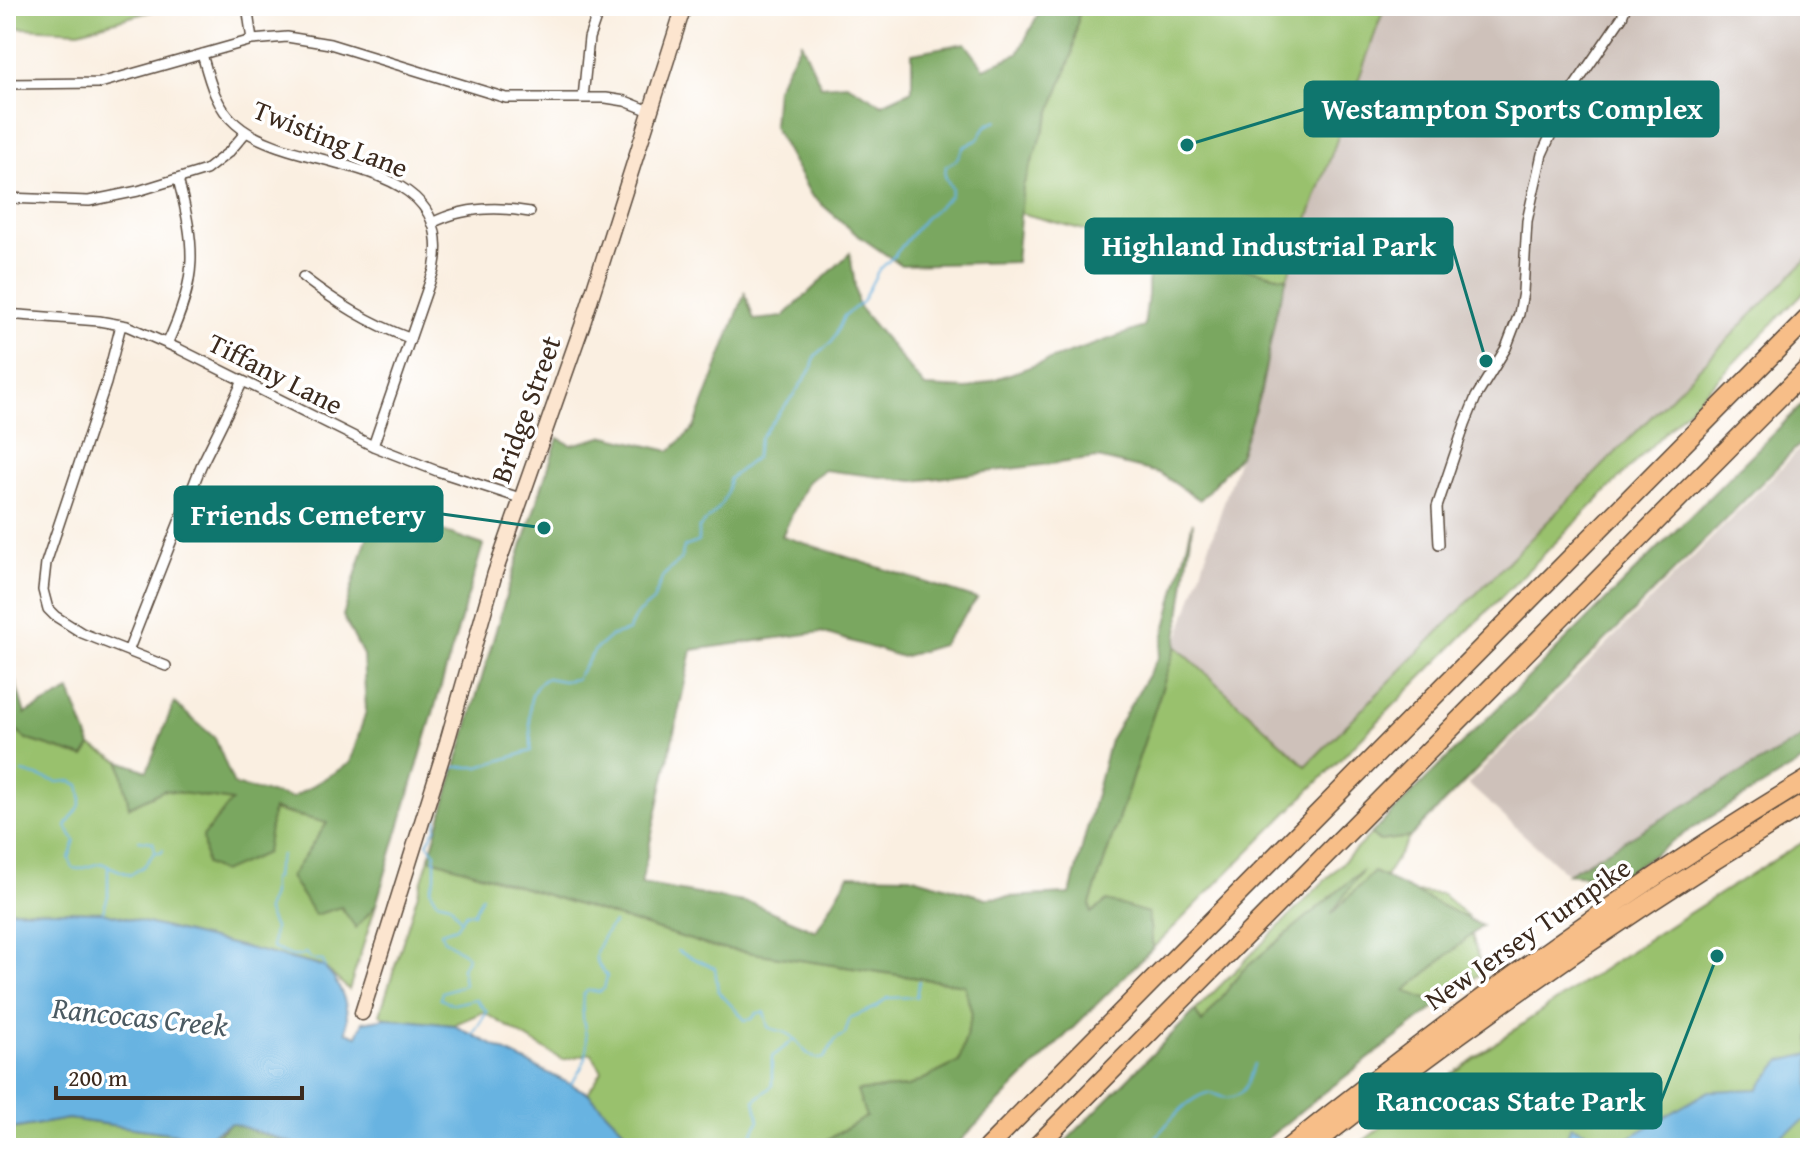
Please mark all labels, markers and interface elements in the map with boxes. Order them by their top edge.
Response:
callout: Westampton Sports Complex [1305,82,1718,136]
text: Westampton Sports Complex [1321,86,1703,130]
street label: Twisting Lane [247,88,415,188]
callout: Highland Industrial Park [1086,219,1452,273]
text: Highland Industrial Park [1102,223,1437,267]
street label: Tiffany Lane [202,322,350,424]
street label: Bridge Street [479,329,571,489]
callout: Friends Cemetery [175,487,442,541]
text: Friends Cemetery [190,492,426,536]
street label: New Jersey Turnpike [1416,846,1638,1020]
water label: Rancocas Creek [49,985,230,1047]
scale bar [56,1050,302,1100]
text: 200 m [68,1060,128,1095]
callout: Rancocas State Park [1360,1074,1661,1128]
text: Rancocas State Park [1376,1078,1646,1122]

